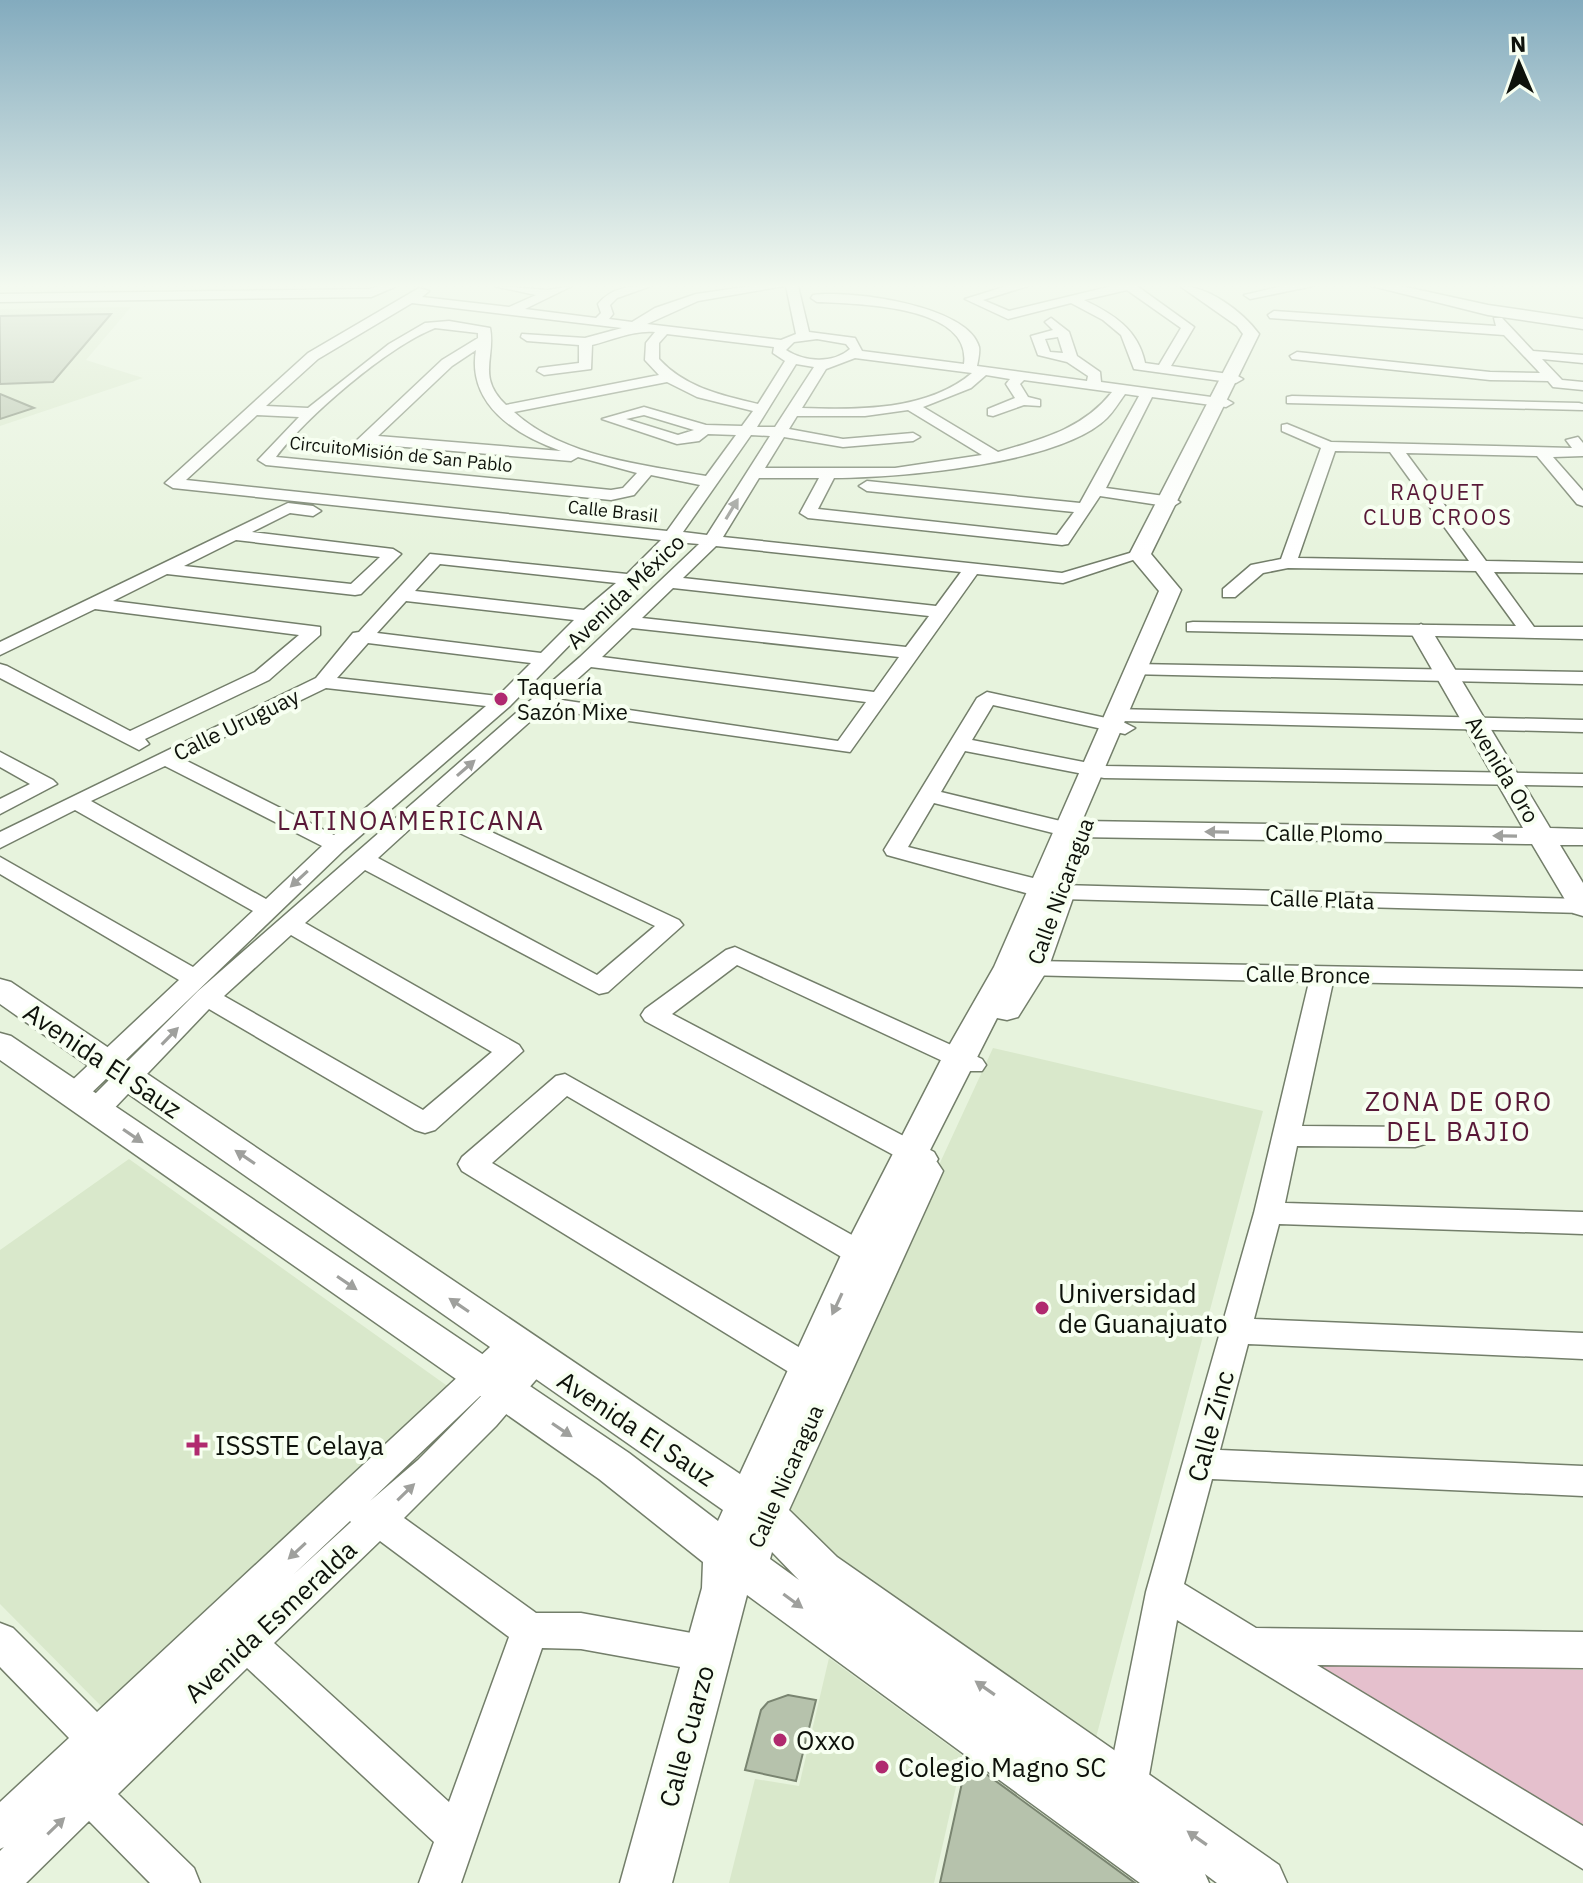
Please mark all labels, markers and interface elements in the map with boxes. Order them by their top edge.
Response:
north arrow [1479,24,1559,104]
text: N [1510,29,1527,58]
street label: CircuitoMisión de San Pablo [288,431,514,477]
district label: RAQUET CLUB CROOS [1363,477,1513,531]
street label: Calle Brasil [567,495,659,527]
one-way arrow [725,498,739,520]
street label: Avenida México [560,527,690,655]
place label: Taquería Sazón Mixe [517,672,628,726]
street label: Calle Uruguay [168,681,304,767]
marker: Taquería Sazón Mixe [492,690,510,708]
street label: Avenida Oro [1460,710,1546,828]
one-way arrow [456,760,476,777]
district label: LATINOAMERICANA [277,803,545,837]
street label: Calle Nicaragua [1020,813,1100,968]
street label: Calle Plomo [1265,817,1383,849]
one-way arrow [1204,825,1229,838]
one-way arrow [1492,830,1517,842]
one-way arrow [290,869,309,888]
street label: Calle Plata [1269,883,1375,915]
street label: Calle Bronce [1245,958,1371,990]
street label: Avenida El Sauz [17,995,189,1125]
one-way arrow [160,1027,179,1046]
district label: ZONA DE ORO DEL BAJIO [1365,1084,1553,1148]
one-way arrow [122,1128,143,1143]
one-way arrow [234,1150,255,1165]
one-way arrow [337,1275,358,1290]
place label: Universidad de Guanajuato [1058,1276,1228,1340]
one-way arrow [830,1292,844,1316]
one-way arrow [449,1298,470,1313]
marker: Universidad de Guanajuato [1033,1299,1051,1317]
street label: Avenida El Sauz [551,1363,723,1493]
street label: Calle Zinc [1179,1367,1241,1485]
street label: Calle Nicaragua [740,1400,830,1552]
one-way arrow [552,1422,573,1437]
place label: ISSSTE Celaya [215,1428,384,1462]
marker: ISSSTE Celaya [186,1434,208,1456]
one-way arrow [396,1483,415,1502]
street label: Avenida Esmeralda [177,1532,363,1710]
one-way arrow [287,1542,306,1560]
one-way arrow [783,1593,804,1608]
street label: Calle Cuarzo [651,1661,721,1811]
one-way arrow [974,1681,995,1696]
place label: Oxxo [796,1723,855,1757]
marker: Oxxo [771,1731,789,1749]
place label: Colegio Magno SC [898,1750,1106,1784]
marker: Colegio Magno SC [873,1758,891,1776]
one-way arrow [46,1817,65,1836]
one-way arrow [1187,1831,1208,1846]

